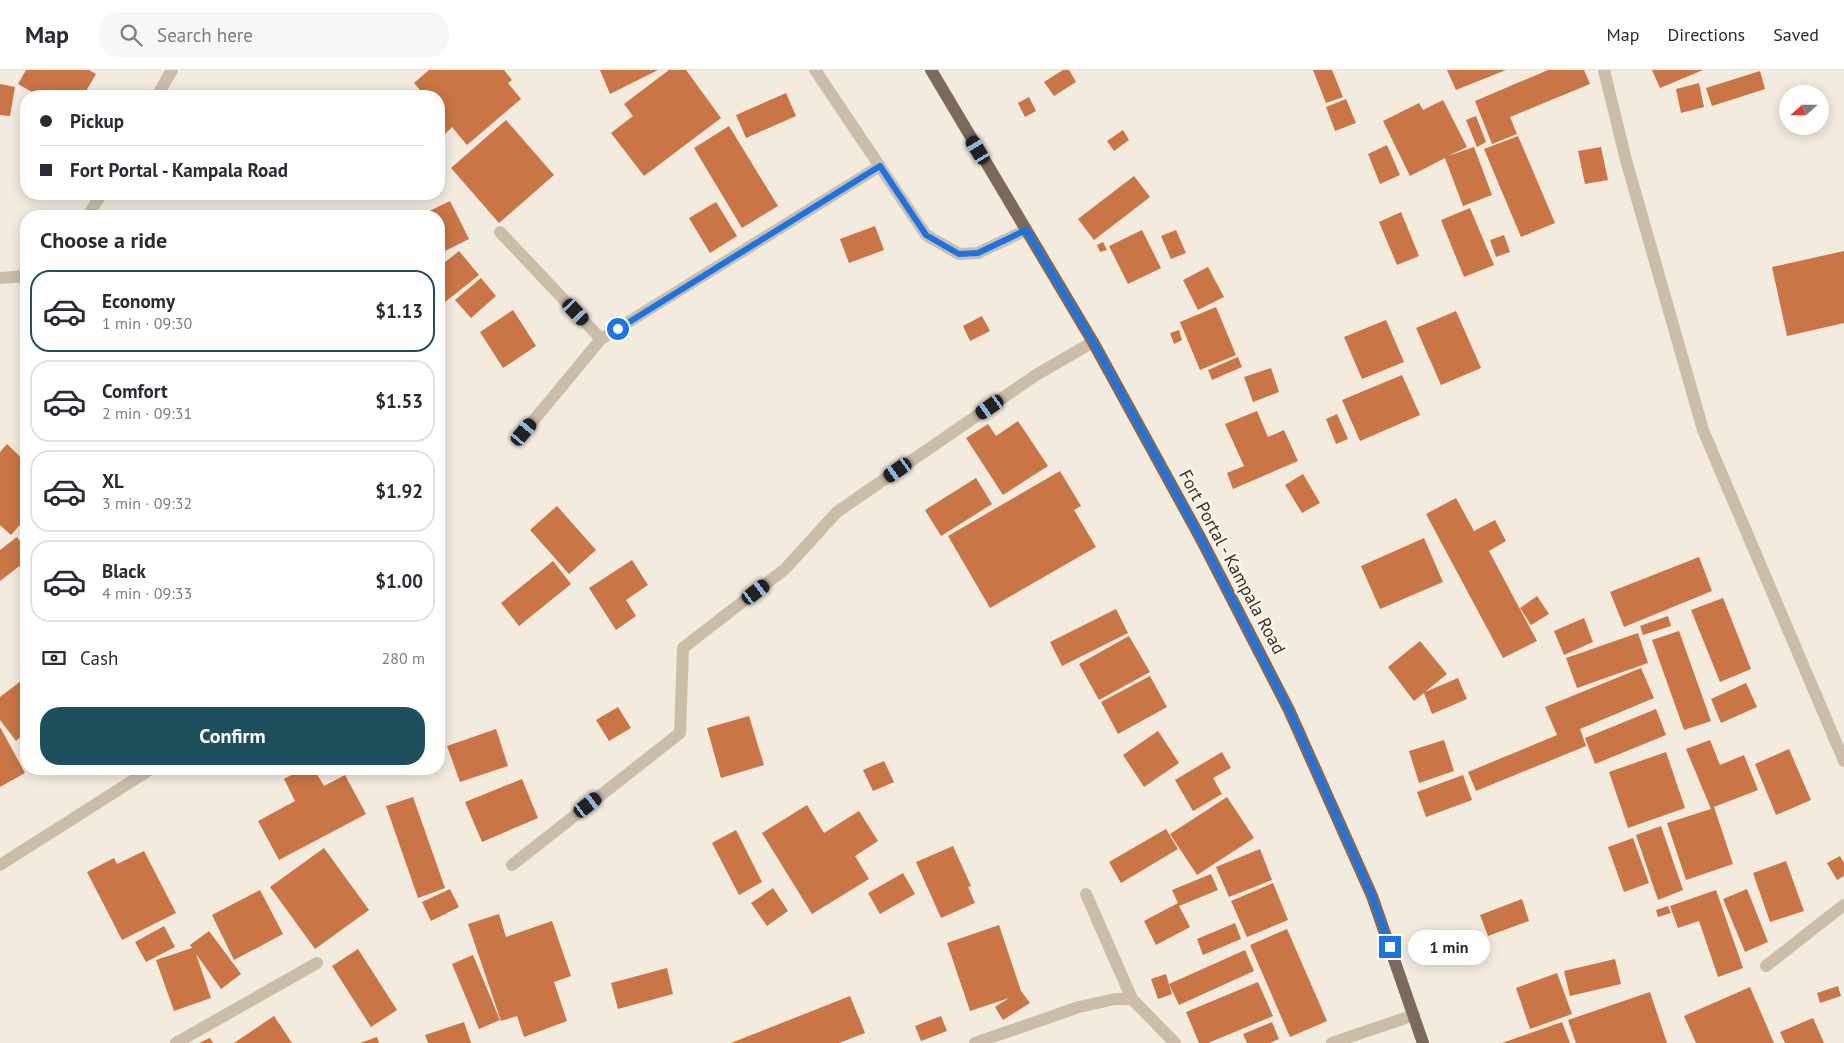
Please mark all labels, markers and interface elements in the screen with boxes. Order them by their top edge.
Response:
search box [99,12,449,57]
text: Map [25,19,69,50]
icon: search [117,21,145,49]
text: Search here [157,23,253,47]
text: Map [1607,23,1639,46]
text: Directions [1667,23,1745,46]
text: Saved [1773,23,1819,46]
north arrow [1779,85,1829,135]
map controls [1779,85,1829,135]
text: Pickup [70,109,124,133]
car [963,133,992,167]
text: Fort Portal - Kampala Road [70,158,288,182]
text: Choose a ride [40,226,167,254]
icon: car [42,289,87,334]
text: Economy [102,289,175,313]
car [560,296,591,328]
text: $1.13 [375,299,423,323]
text: 1 min · 09:30 [102,313,192,333]
route start [607,318,629,340]
icon: car [42,379,87,424]
text: Comfort [102,379,168,403]
text: $1.53 [375,389,423,413]
car [973,392,1006,422]
text: 2 min · 09:31 [102,403,192,423]
car [508,416,539,448]
car [881,455,914,485]
street label: Fort Portal - Kampala Road [1174,466,1291,658]
icon: car [42,469,87,514]
text: XL [102,469,124,493]
text: $1.92 [375,479,423,503]
text: 3 min · 09:32 [102,493,192,513]
icon: car [42,559,87,604]
text: Black [102,559,146,583]
text: $1.00 [375,569,423,593]
car [739,577,772,607]
text: 4 min · 09:33 [102,583,192,603]
icon: cash [40,644,68,672]
text: Cash [80,646,118,670]
text: 280 m [382,648,425,668]
button: Confirm [40,707,425,765]
car [571,790,604,820]
callout: 1 min [1408,930,1490,964]
route end [1379,936,1401,958]
text: 1 min [1429,937,1469,957]

